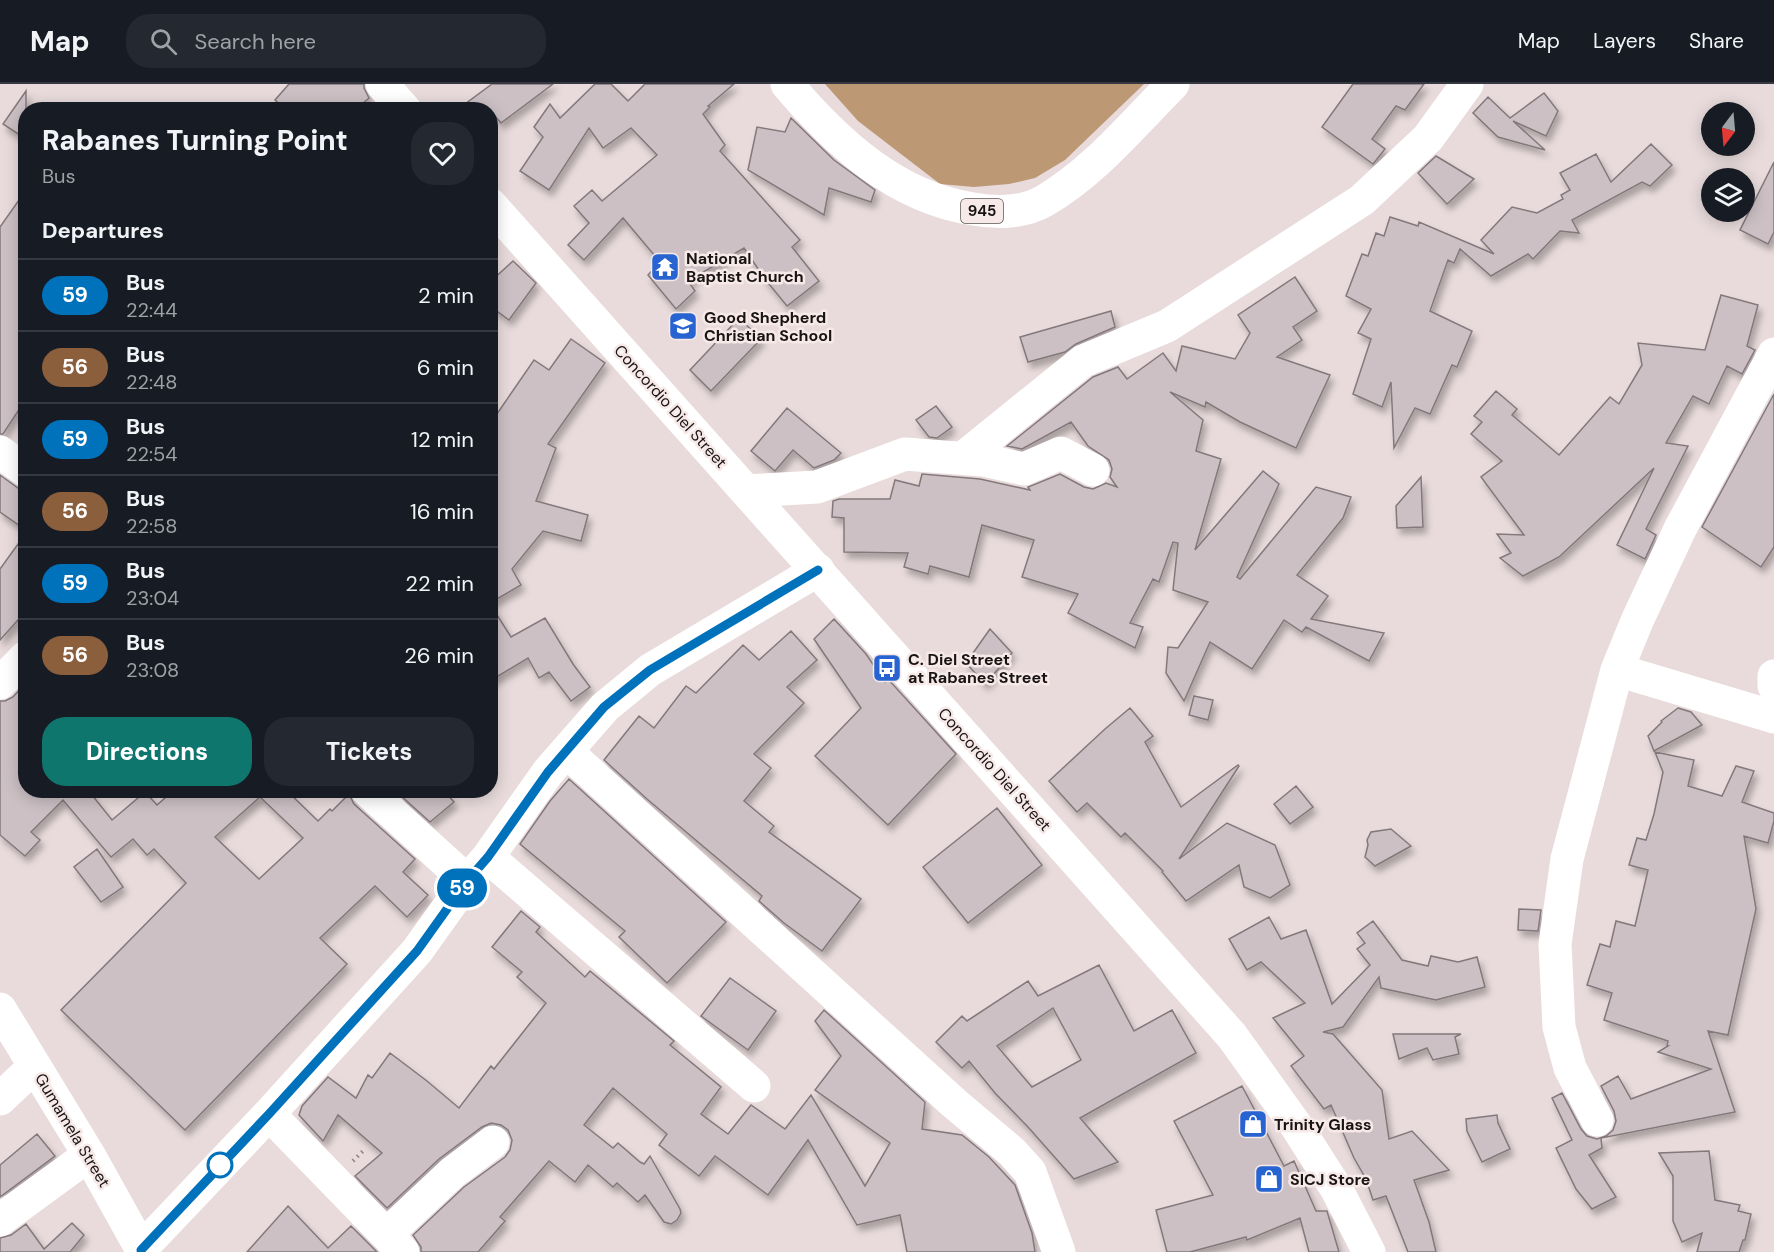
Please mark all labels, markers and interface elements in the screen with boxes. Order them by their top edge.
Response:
search box [126,14,546,68]
text: Map [30,23,90,60]
icon: search [147,25,180,58]
text: Search here [195,27,316,56]
text: Map [1518,27,1560,55]
text: Layers [1593,27,1656,55]
text: Share [1689,27,1744,55]
north arrow [1701,102,1755,156]
map controls [1701,102,1755,222]
text: Rabanes Turning Point [42,122,348,159]
button: heart [411,122,474,185]
text: Bus [42,163,76,189]
button: layers [1701,168,1755,222]
road number: 945 [961,199,1003,223]
text: Departures [42,216,164,245]
place label: National Baptist Church [686,248,804,287]
temple icon: National Baptist Church [649,251,681,283]
text: Bus [126,268,165,297]
text: 59 [62,281,88,309]
text: 2 min [418,281,474,310]
text: 22:44 [126,297,177,323]
place label: Good Shepherd Christian School [704,307,832,346]
school or university icon: Good Shepherd Christian School [667,310,699,342]
text: Bus [126,340,165,369]
street label: Concordio Diel Street [610,340,732,472]
text: 56 [62,353,88,381]
text: 6 min [417,353,474,382]
text: 22:48 [126,369,177,395]
text: Bus [126,412,165,441]
text: 59 [62,425,88,453]
text: 12 min [411,425,474,454]
text: 22:54 [126,441,177,467]
text: Bus [126,484,165,513]
text: 56 [62,497,88,525]
text: 16 min [410,497,474,526]
text: 22:58 [126,513,177,539]
text: Bus [126,556,165,585]
text: 59 [62,569,88,597]
text: 22 min [405,569,474,598]
text: 23:04 [126,585,179,611]
text: Bus [126,628,165,657]
text: 56 [62,641,88,669]
text: 26 min [404,641,474,670]
place label: C. Diel Street at Rabanes Street [908,649,1048,688]
bus stop icon: C. Diel Street at Rabanes Street [871,652,903,684]
text: 23:08 [126,657,179,683]
street label: Concordio Diel Street [934,703,1056,835]
button: Directions [42,717,252,786]
button: Tickets [264,717,474,786]
line badge: 59 [435,868,489,908]
text: 59 [449,874,475,902]
street label: Gumamela Street [30,1069,115,1191]
shop icon: Trinity Glass [1237,1108,1269,1140]
place label: Trinity Glass [1274,1114,1371,1135]
unlabelled marker [207,1152,233,1178]
shop icon: SICJ Store [1253,1163,1285,1195]
place label: SICJ Store [1290,1169,1370,1190]

